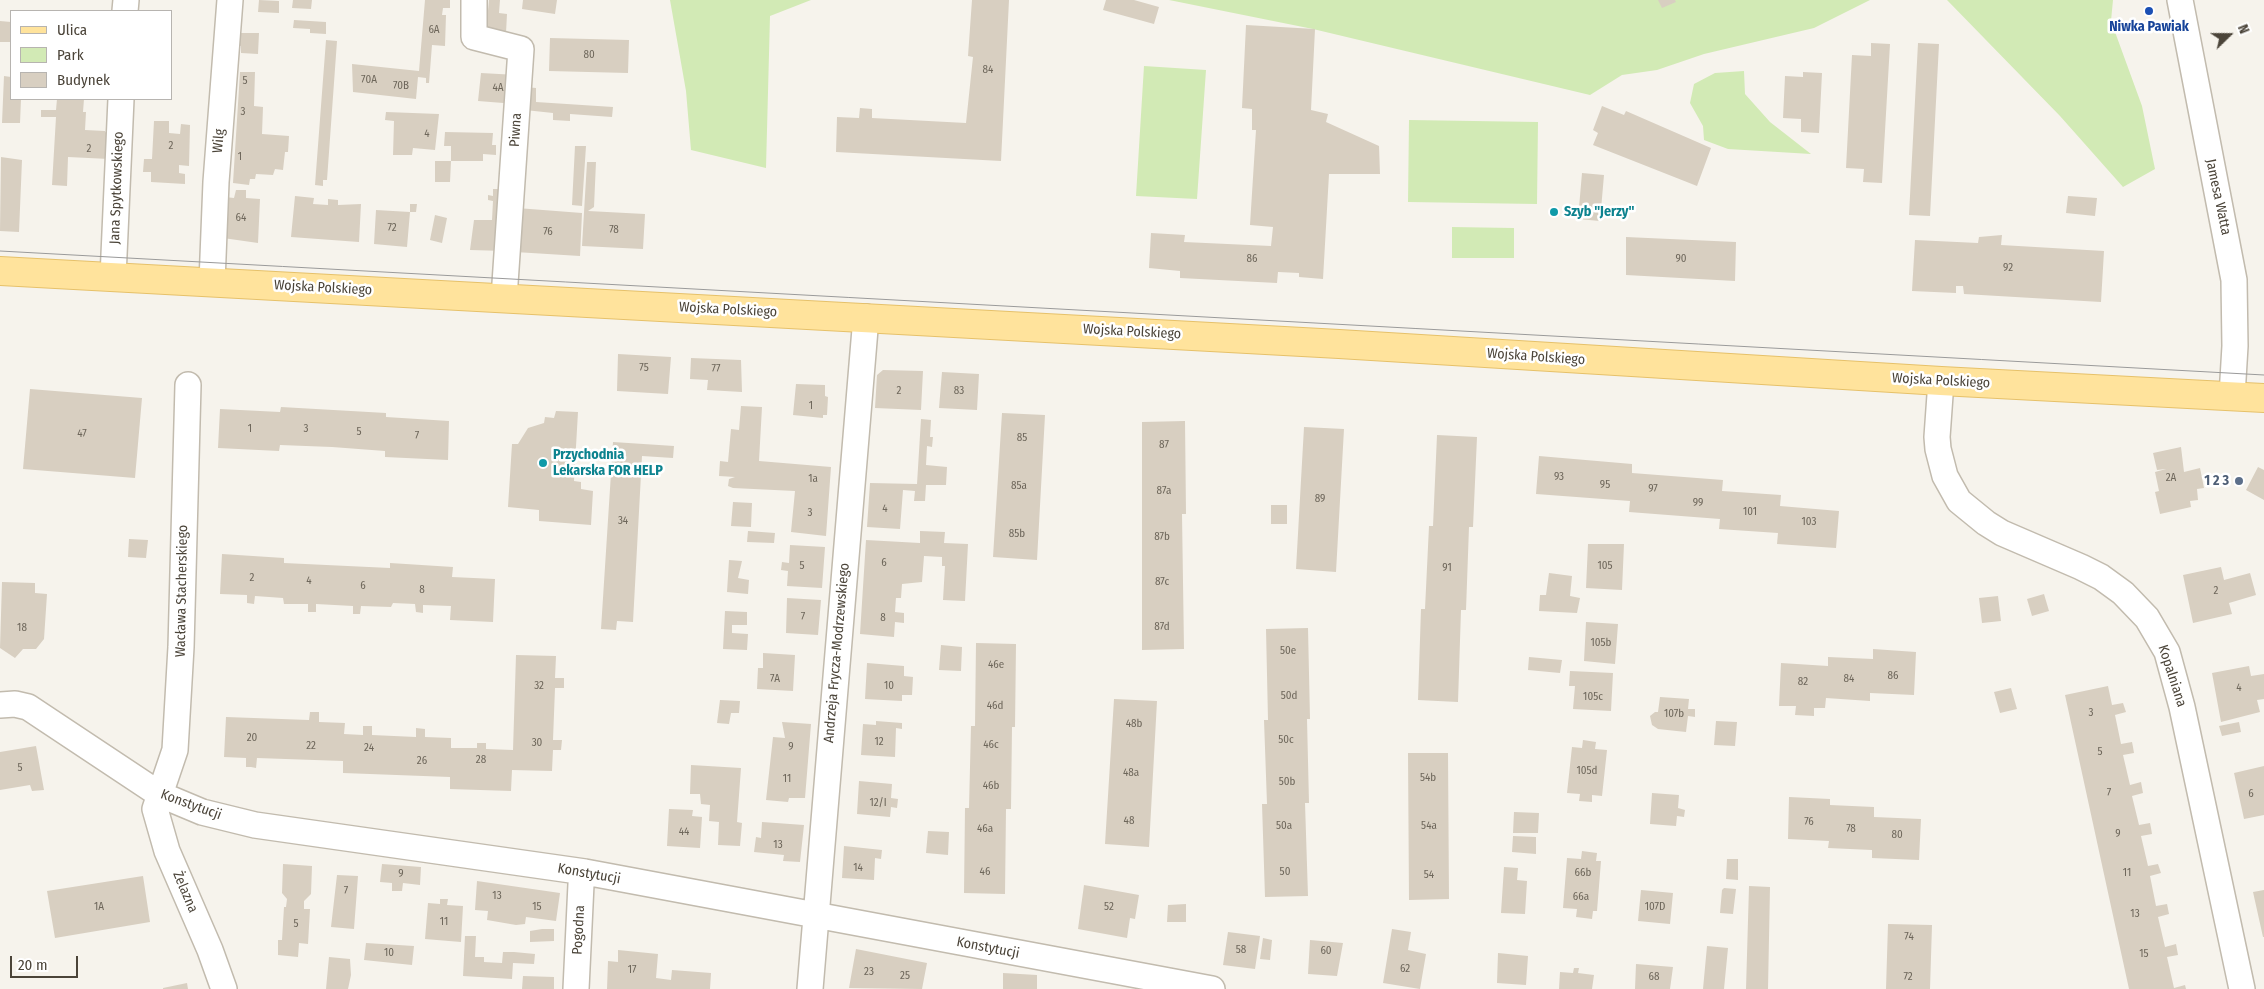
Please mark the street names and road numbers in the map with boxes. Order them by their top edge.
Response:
street label: Piwna [506,112,526,148]
street label: Wilg [210,128,228,154]
street label: Jana Spytkowskiego [107,131,127,245]
street label: Jamesa Watta [2202,157,2234,237]
street label: Wojska Polskiego [273,277,373,299]
street label: Wojska Polskiego [678,299,778,321]
street label: Wojska Polskiego [1082,321,1182,343]
street label: Wojska Polskiego [1486,345,1586,369]
street label: Wojska Polskiego [1891,370,1991,392]
street label: Wacława Stacherskiego [172,525,192,657]
street label: Andrzeja Frycza-Modrzewskiego [821,562,853,744]
street label: Kopalniana [2154,643,2190,709]
street label: Konstytucji [158,786,224,824]
street label: Konstytucji [556,860,622,888]
street label: Żelazna [169,869,201,915]
street label: Pogodna [569,905,589,955]
street label: Konstytucji [955,934,1021,962]

